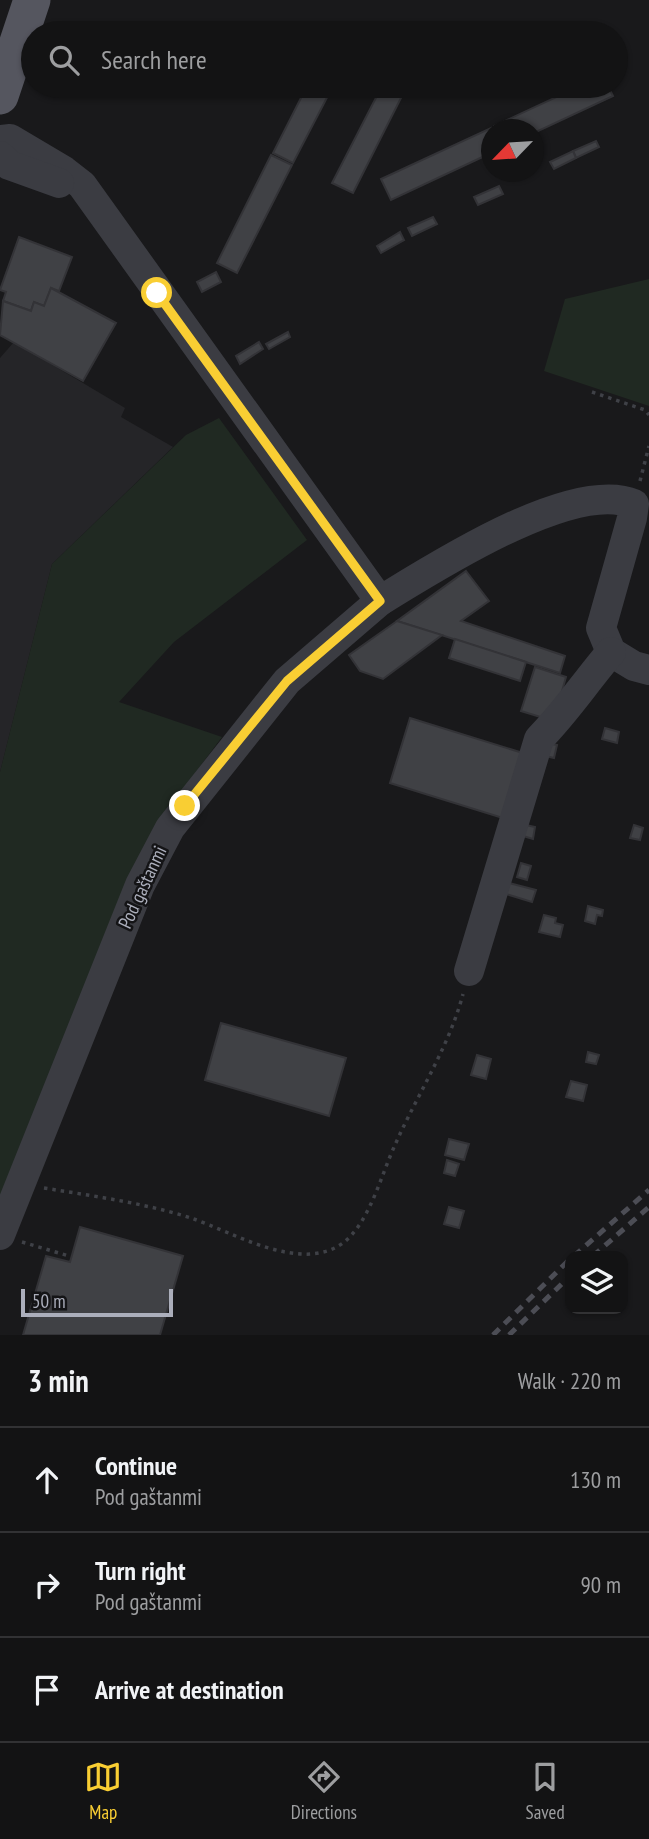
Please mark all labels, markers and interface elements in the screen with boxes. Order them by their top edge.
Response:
search box [21,21,628,98]
icon: search [45,41,83,79]
text: Search here [101,43,207,76]
north arrow [481,119,544,182]
route start [141,277,172,308]
route end [169,790,200,821]
street label: Pod gaštanmi [112,842,172,932]
map controls [565,1251,628,1314]
button: layers [565,1251,628,1314]
scale bar [21,1286,173,1318]
text: 50 m [32,1289,66,1313]
text: 3 min [28,1361,89,1400]
text: Walk · 220 m [518,1366,621,1395]
text: Continue [95,1449,177,1482]
icon: ahead [28,1461,66,1499]
text: 130 m [570,1465,621,1494]
text: Pod gaštanmi [95,1482,202,1511]
text: Turn right [95,1554,186,1587]
icon: right [28,1566,66,1604]
text: 90 m [580,1570,621,1599]
text: Pod gaštanmi [95,1587,202,1616]
icon: arrive [28,1671,66,1709]
text: Arrive at destination [95,1673,284,1706]
tab: Map [84,1758,122,1824]
tab: Directions [291,1758,357,1824]
tab: Saved [526,1758,565,1824]

